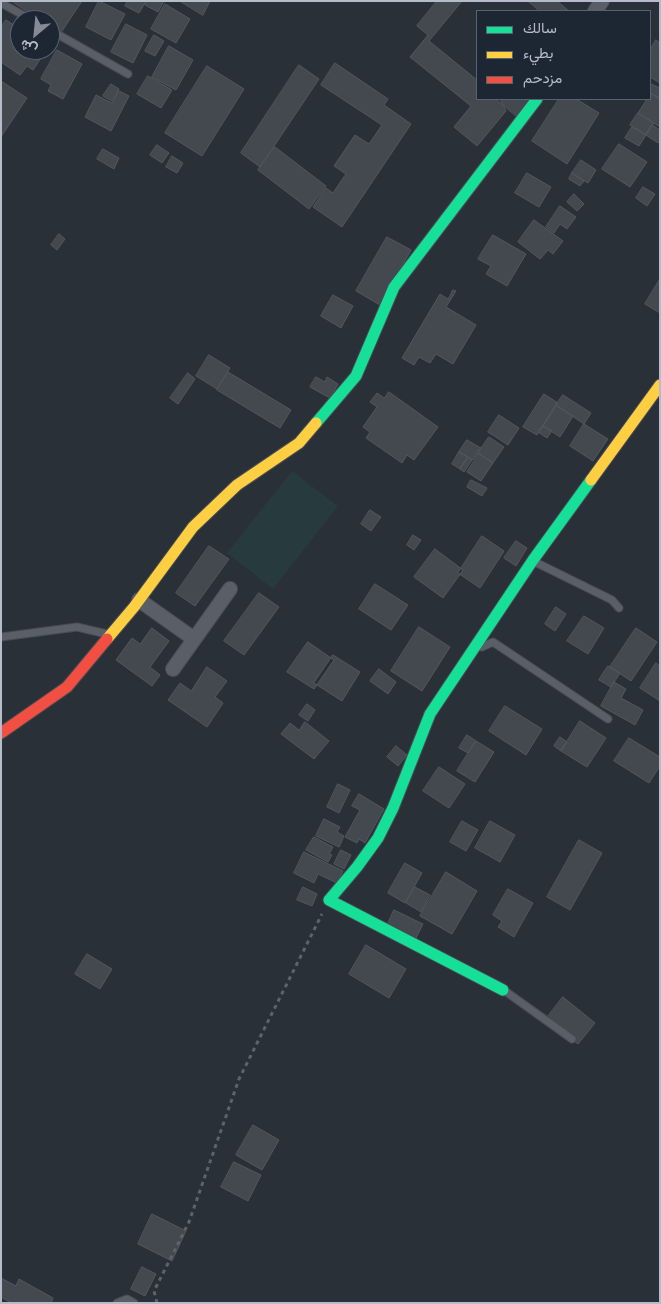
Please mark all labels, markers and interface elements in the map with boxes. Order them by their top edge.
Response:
north arrow [10,10,60,60]
legend [476,10,651,100]
text: سالك [523,19,557,37]
text: ش [17,36,40,58]
text: بطيء [523,44,553,62]
text: مزدحم [523,69,562,87]

